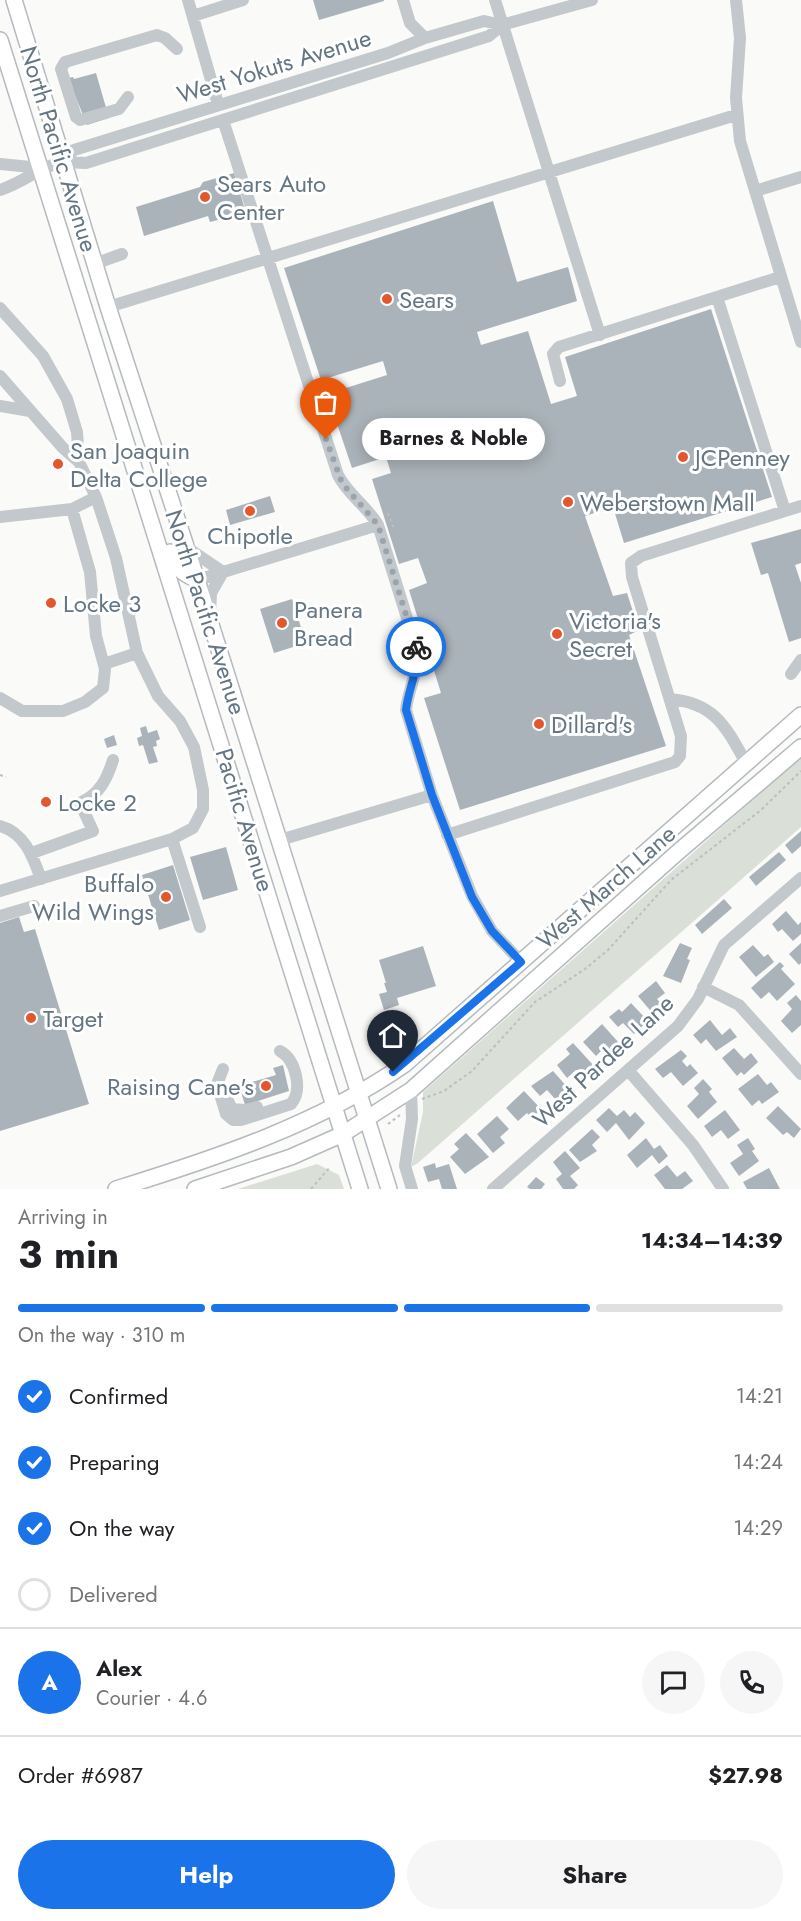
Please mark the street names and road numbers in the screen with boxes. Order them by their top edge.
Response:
street label: West Yokuts Avenue [173,20,375,112]
street label: North Pacific Avenue [11,42,107,256]
street label: North Pacific Avenue [156,505,256,719]
street label: Pacific Avenue [207,744,283,896]
street label: West March Lane [529,817,683,957]
street label: West Pardee Lane [525,986,681,1136]

